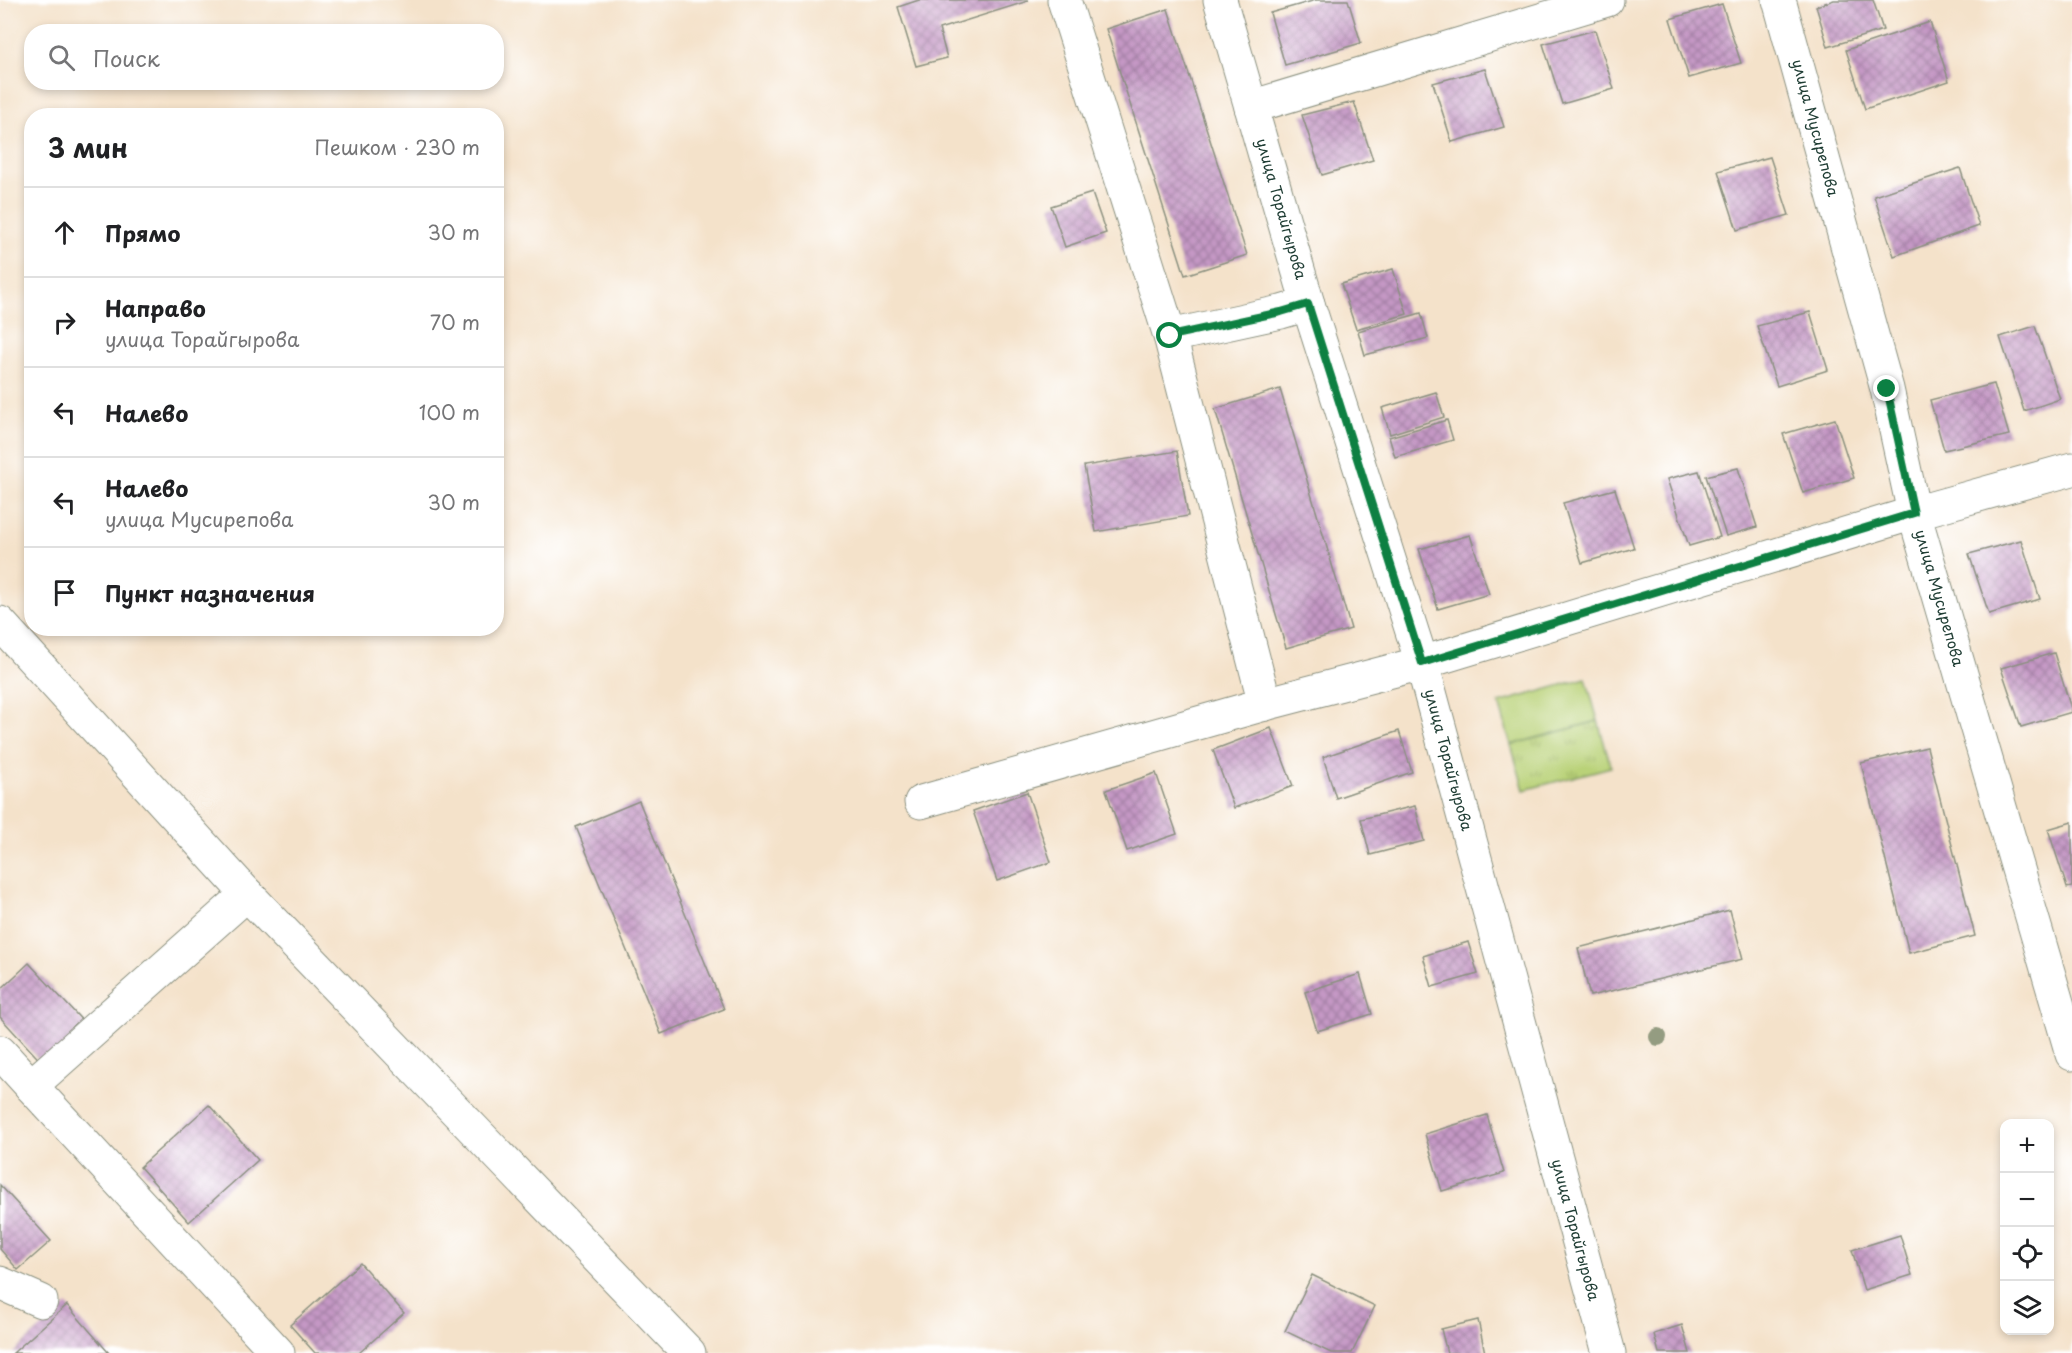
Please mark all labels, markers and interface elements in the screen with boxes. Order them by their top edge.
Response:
search box [24,24,504,90]
icon: search [45,41,78,74]
text: Поиск [93,41,160,74]
street label: улица Мусирепова [1787,56,1846,200]
text: 3 мин [48,128,128,167]
text: Пешком · 230 m [315,132,480,162]
street label: улица Торайгырова [1251,135,1314,283]
icon: ahead [48,216,81,249]
text: Прямо [105,216,180,249]
text: 30 m [427,217,480,247]
text: Направо [105,291,206,324]
icon: right [48,306,81,339]
text: 70 m [430,307,480,337]
route start [1156,322,1182,348]
text: улица Торайгырова [105,324,300,354]
route end [1873,375,1899,401]
icon: left [48,396,81,429]
text: Налево [105,396,188,429]
text: 100 m [419,397,480,427]
text: Налево [105,471,188,504]
icon: left [48,486,81,519]
text: 30 m [427,487,480,517]
text: улица Мусирепова [105,504,294,534]
street label: улица Мусирепова [1910,526,1971,669]
icon: arrive [48,576,81,609]
text: Пункт назначения [105,576,315,609]
street label: улица Торайгырова [1419,686,1480,834]
map controls [2000,1119,2054,1335]
button: + [2000,1119,2054,1173]
street label: улица Торайгырова [1546,1156,1607,1304]
button: − [2000,1173,2054,1227]
button: locate [2000,1227,2054,1281]
button: layers [2000,1281,2054,1335]

